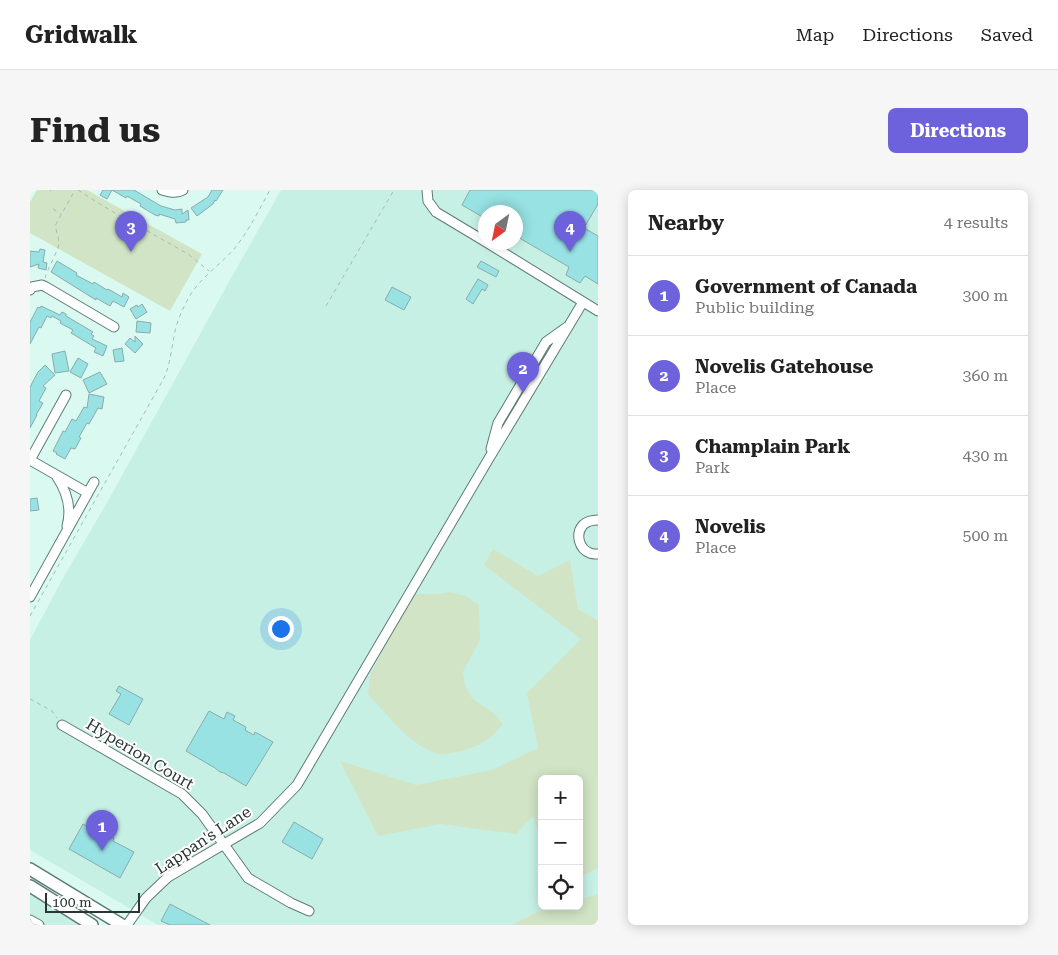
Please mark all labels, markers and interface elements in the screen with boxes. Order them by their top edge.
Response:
text: Gridwalk [25,21,137,49]
text: Map [796,24,834,45]
text: Directions [862,24,953,45]
text: Saved [981,24,1033,45]
button: Directions [888,108,1028,153]
text: Find us [30,110,160,151]
north arrow [478,205,523,250]
pin: 3 [115,211,147,252]
pin: 4 [554,211,586,252]
text: Nearby [648,211,724,235]
text: 4 results [944,213,1008,232]
text: Government of Canada [695,275,917,298]
text: 1 [660,286,668,305]
text: 300 m [962,286,1008,305]
text: Public building [695,298,814,317]
pin: 2 [507,352,539,393]
text: Novelis Gatehouse [695,355,873,378]
text: 2 [660,366,668,385]
text: 360 m [962,366,1008,385]
text: Place [695,378,736,397]
text: Champlain Park [695,435,850,458]
text: 3 [660,446,668,465]
text: 430 m [962,446,1008,465]
text: Park [695,458,730,477]
text: Novelis [695,515,766,538]
text: 4 [660,526,668,545]
text: 500 m [962,526,1008,545]
text: Place [695,538,736,557]
your location [268,616,294,642]
street label: Hyperion Court [83,714,197,794]
map controls [538,775,583,910]
button: + [538,775,583,820]
street label: Lappan's Lane [152,802,255,878]
pin: 1 [86,810,118,851]
button: − [538,820,583,865]
button: locate [538,865,583,910]
scale bar [45,890,140,913]
text: 100 m [52,894,92,910]

